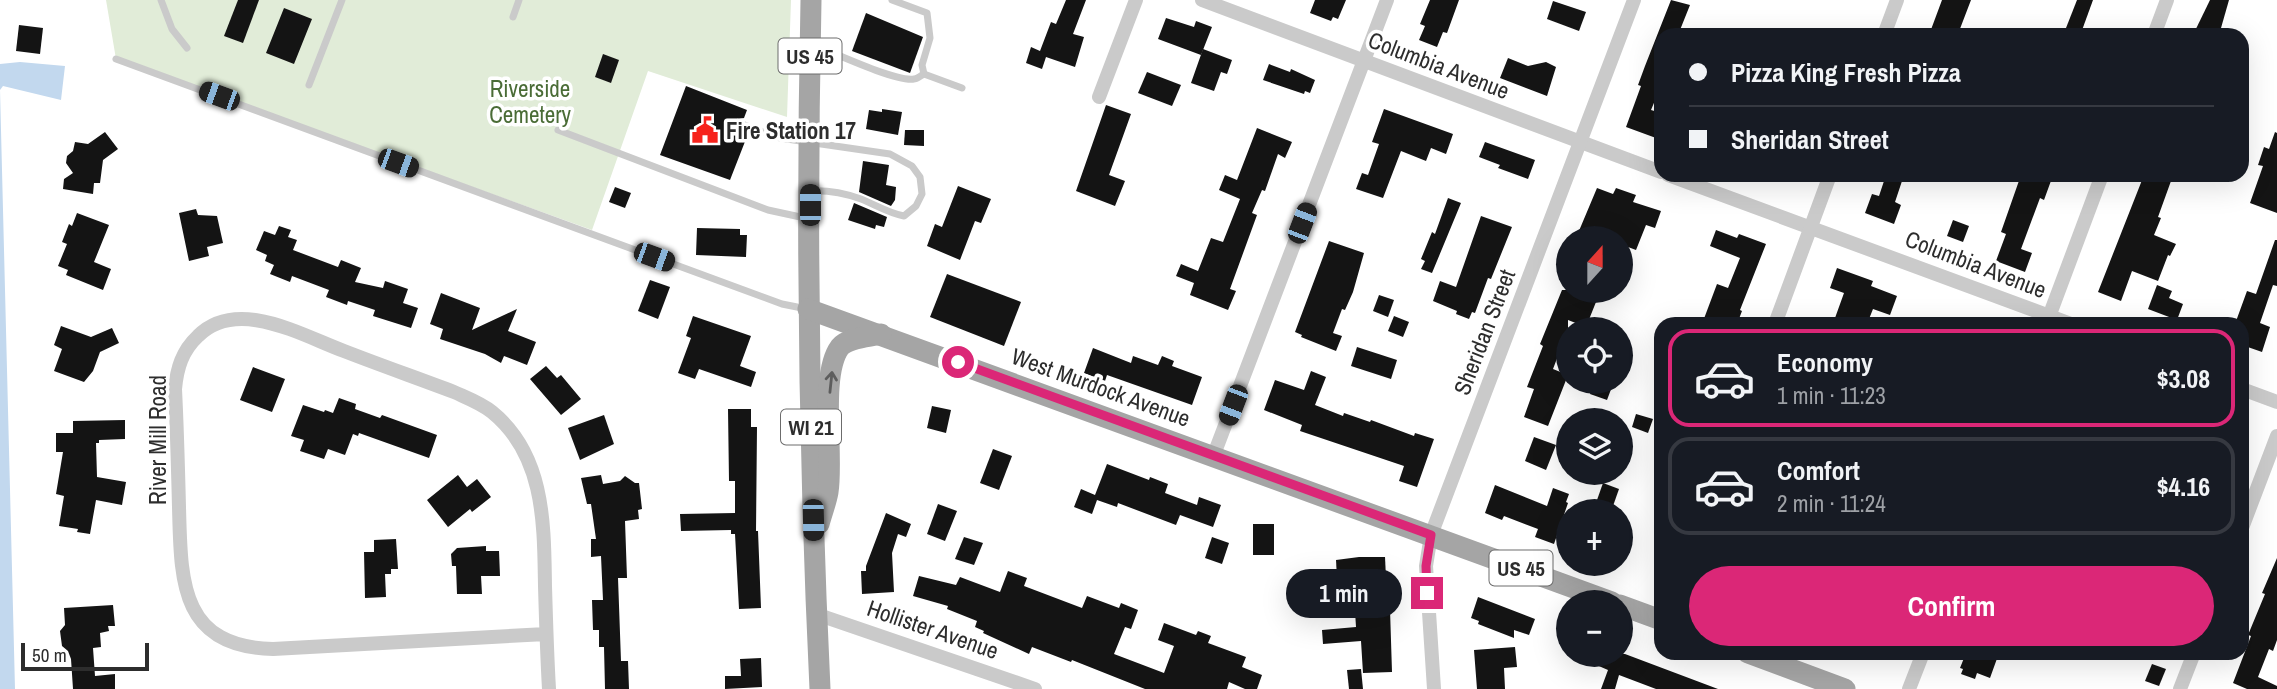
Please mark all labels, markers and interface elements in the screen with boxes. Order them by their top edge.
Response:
street label: Columbia Avenue [1364,24,1514,106]
road number: US 45 [778,38,842,74]
text: Pizza King Fresh Pizza [1731,55,1961,90]
park label: Riverside Cemetery [489,73,571,130]
car [196,79,243,113]
public building icon: Fire Station 17 [690,115,720,145]
place label: Fire Station 17 [726,115,856,146]
text: Sheridan Street [1731,122,1889,157]
car [375,146,422,180]
car [800,184,821,226]
car [1285,200,1320,246]
street label: Columbia Avenue [1901,223,2051,305]
north arrow [1556,226,1633,303]
map controls [1556,226,1633,667]
car [631,240,678,274]
street label: Sheridan Street [1446,265,1522,399]
button: locate [1556,317,1633,394]
street label: West Murdock Avenue [1007,340,1195,434]
text: Economy [1777,345,1873,380]
route start [942,346,974,378]
icon: car [1693,347,1756,410]
text: $3.08 [2157,361,2210,396]
one-way arrow [825,371,838,394]
street label: River Mill Road [142,375,173,505]
text: 1 min · 11:23 [1777,380,1886,411]
car [1216,382,1251,428]
button: layers [1556,408,1633,485]
road number: WI 21 [781,410,841,444]
text: Comfort [1777,453,1860,488]
icon: car [1693,455,1756,518]
text: $4.16 [2157,469,2210,504]
text: 2 min · 11:24 [1777,488,1886,519]
car [803,499,824,541]
button: + [1556,499,1633,576]
road number: US 45 [1490,550,1552,586]
button: Confirm [1689,566,2214,646]
callout: 1 min [1287,568,1402,618]
route end [1411,577,1443,609]
text: 1 min [1319,578,1369,609]
button: − [1556,590,1633,667]
street label: Hollister Avenue [863,592,1003,666]
scale bar [21,640,149,672]
text: 50 m [32,642,67,668]

